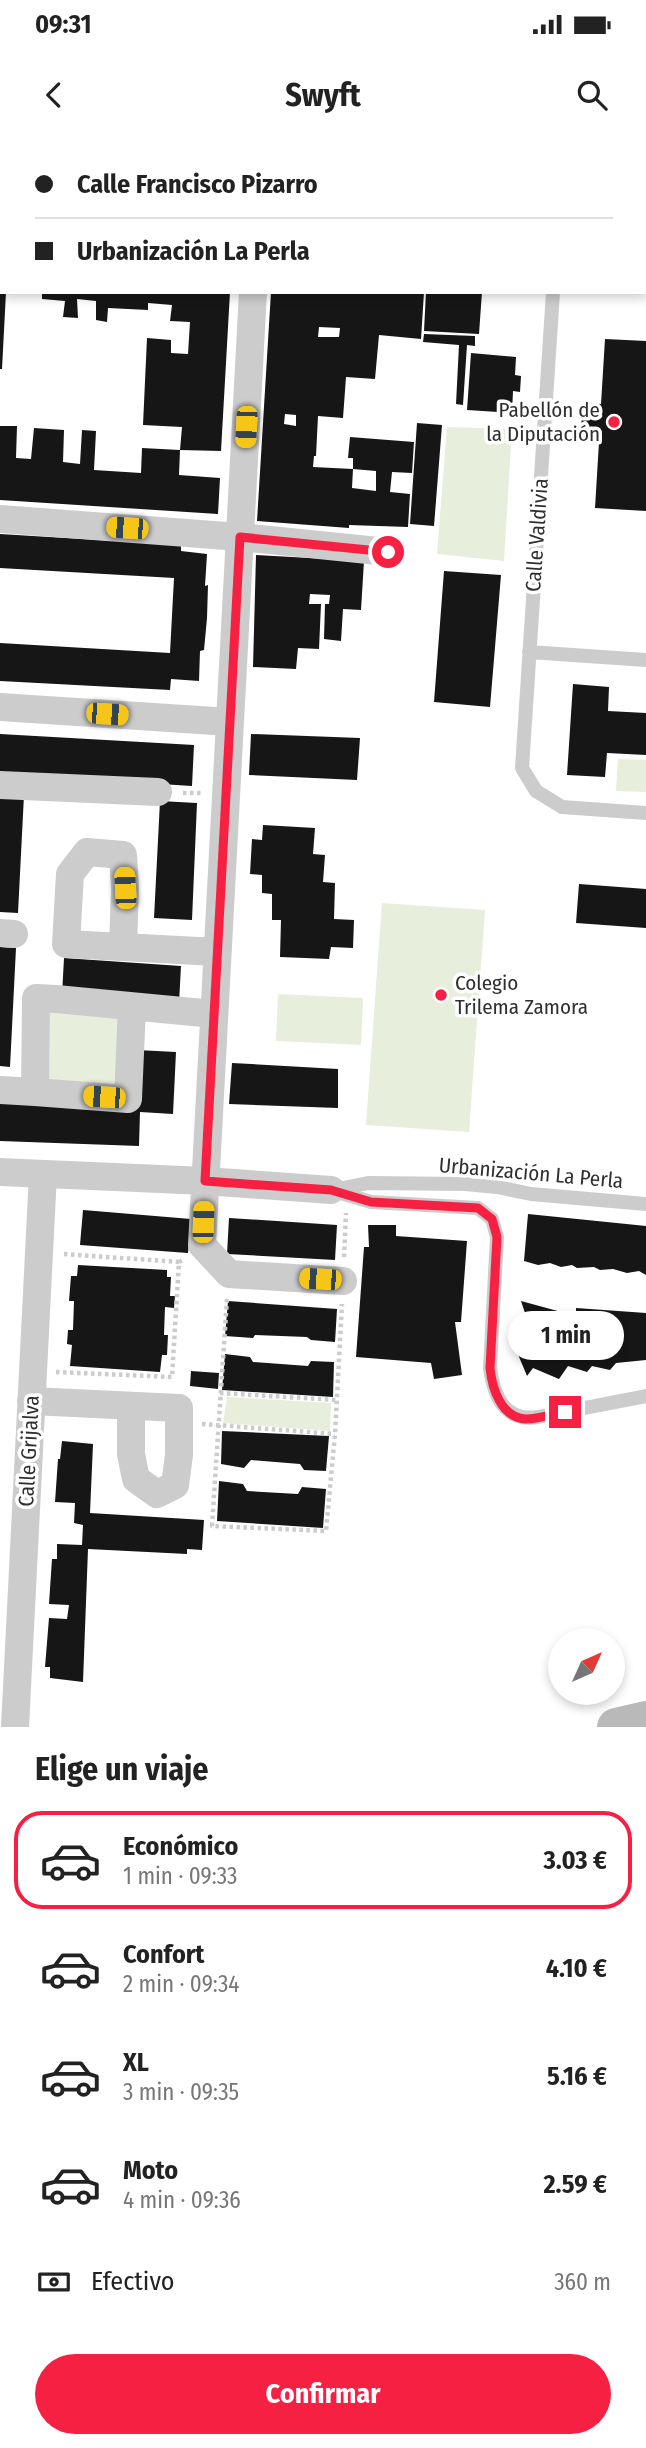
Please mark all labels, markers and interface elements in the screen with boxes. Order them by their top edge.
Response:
text: 09:31 [35,9,92,40]
icon: back [35,76,73,114]
text: Swyft [285,76,361,114]
icon: search [573,76,611,114]
text: Calle Francisco Pizarro [77,169,318,200]
text: Urbanización La Perla [77,236,310,267]
place label: Pabellón de la Diputación [486,397,600,447]
car [235,405,258,449]
marker: Pabellón de la Diputación [606,414,622,430]
street label: Calle Valdivia [520,477,554,593]
car [106,516,149,540]
route start [372,536,404,568]
car [86,702,129,726]
car [114,866,137,910]
place label: Colegio Trilema Zamora [455,970,588,1020]
marker: Colegio Trilema Zamora [433,987,449,1003]
car [83,1085,126,1109]
street label: Urbanización La Perla [438,1152,624,1194]
car [192,1201,215,1243]
car [299,1267,342,1291]
callout: 1 min [507,1310,623,1360]
text: 1 min [541,1321,591,1349]
street label: Calle Grijalva [13,1395,45,1507]
route end [549,1396,581,1428]
north arrow [548,1628,625,1704]
map controls [548,1628,625,1705]
text: Elige un viaje [35,1750,208,1788]
icon: car [39,1829,102,1892]
text: Económico [123,1831,238,1862]
text: 3.03 € [544,1845,607,1876]
text: 1 min · 09:33 [123,1862,237,1890]
icon: car [39,1937,102,2000]
text: Confort [123,1939,204,1970]
text: 4.10 € [546,1953,607,1984]
text: 2 min · 09:34 [123,1970,239,1998]
icon: car [39,2045,102,2108]
text: XL [123,2047,149,2078]
text: 5.16 € [547,2061,607,2092]
text: 3 min · 09:35 [123,2078,239,2106]
icon: car [39,2153,102,2216]
text: Moto [123,2155,178,2186]
text: 2.59 € [544,2169,607,2200]
text: 4 min · 09:36 [123,2186,241,2214]
icon: cash [35,2263,73,2301]
text: Efectivo [91,2266,175,2297]
text: 360 m [554,2268,611,2296]
button: Confirmar [35,2354,611,2434]

